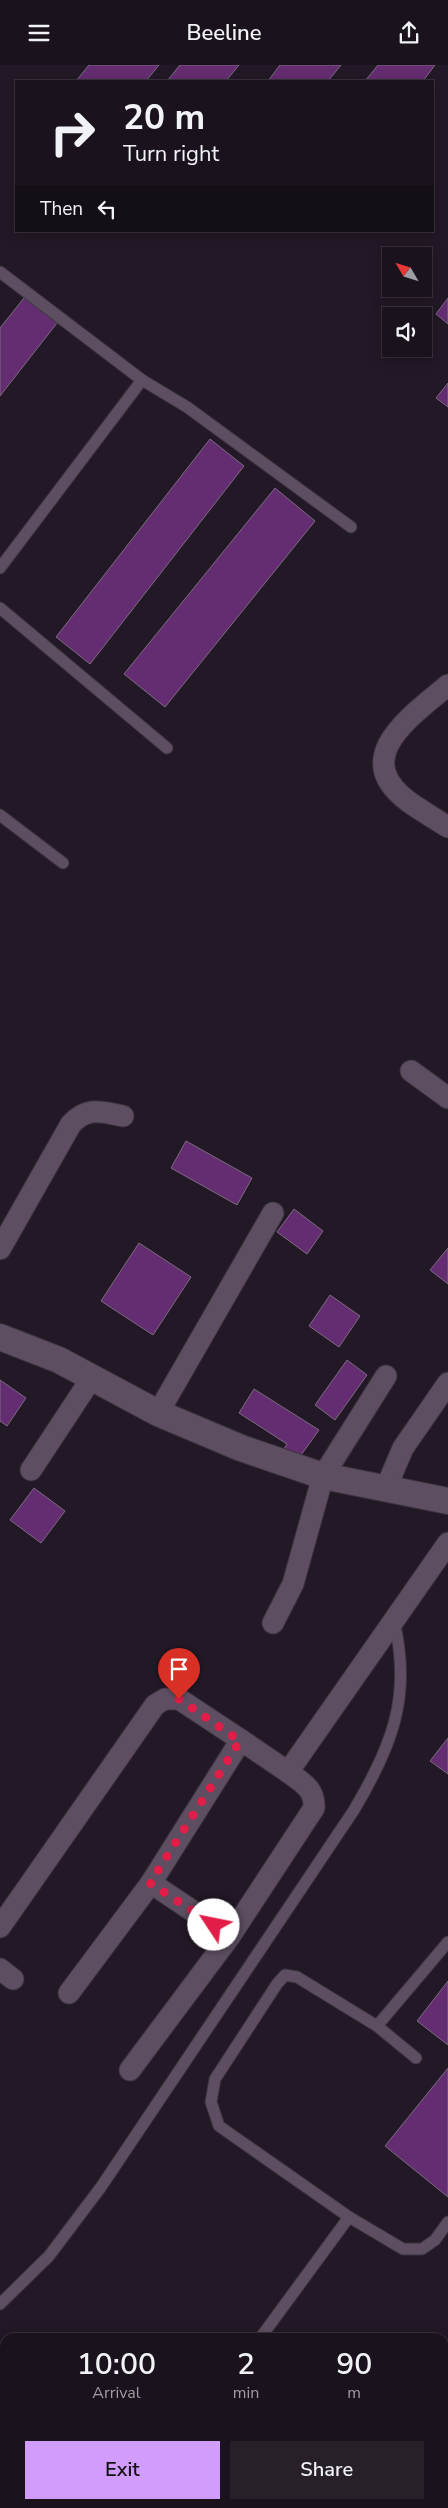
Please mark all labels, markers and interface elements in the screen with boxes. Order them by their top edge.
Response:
text: Beeline [186,18,262,48]
icon: menu [25,19,53,47]
icon: share [395,19,423,47]
text: 20 m [123,94,205,141]
icon: right [40,100,105,165]
text: Turn right [123,139,219,169]
icon: left [93,195,121,223]
text: Then [40,196,83,222]
north arrow [382,247,432,297]
map controls [382,247,432,357]
button: sound [382,307,432,357]
pin [158,1648,200,1699]
icon: arrive [165,1655,193,1683]
position arrow [187,1898,239,1950]
text: 10:00 [77,2344,156,2385]
text: 2 [237,2344,255,2385]
text: 90 [336,2344,372,2385]
text: Arrival [92,2382,140,2404]
text: min [233,2382,259,2404]
text: m [347,2382,361,2404]
button: Exit [25,2441,220,2499]
button: Share [230,2441,424,2499]

